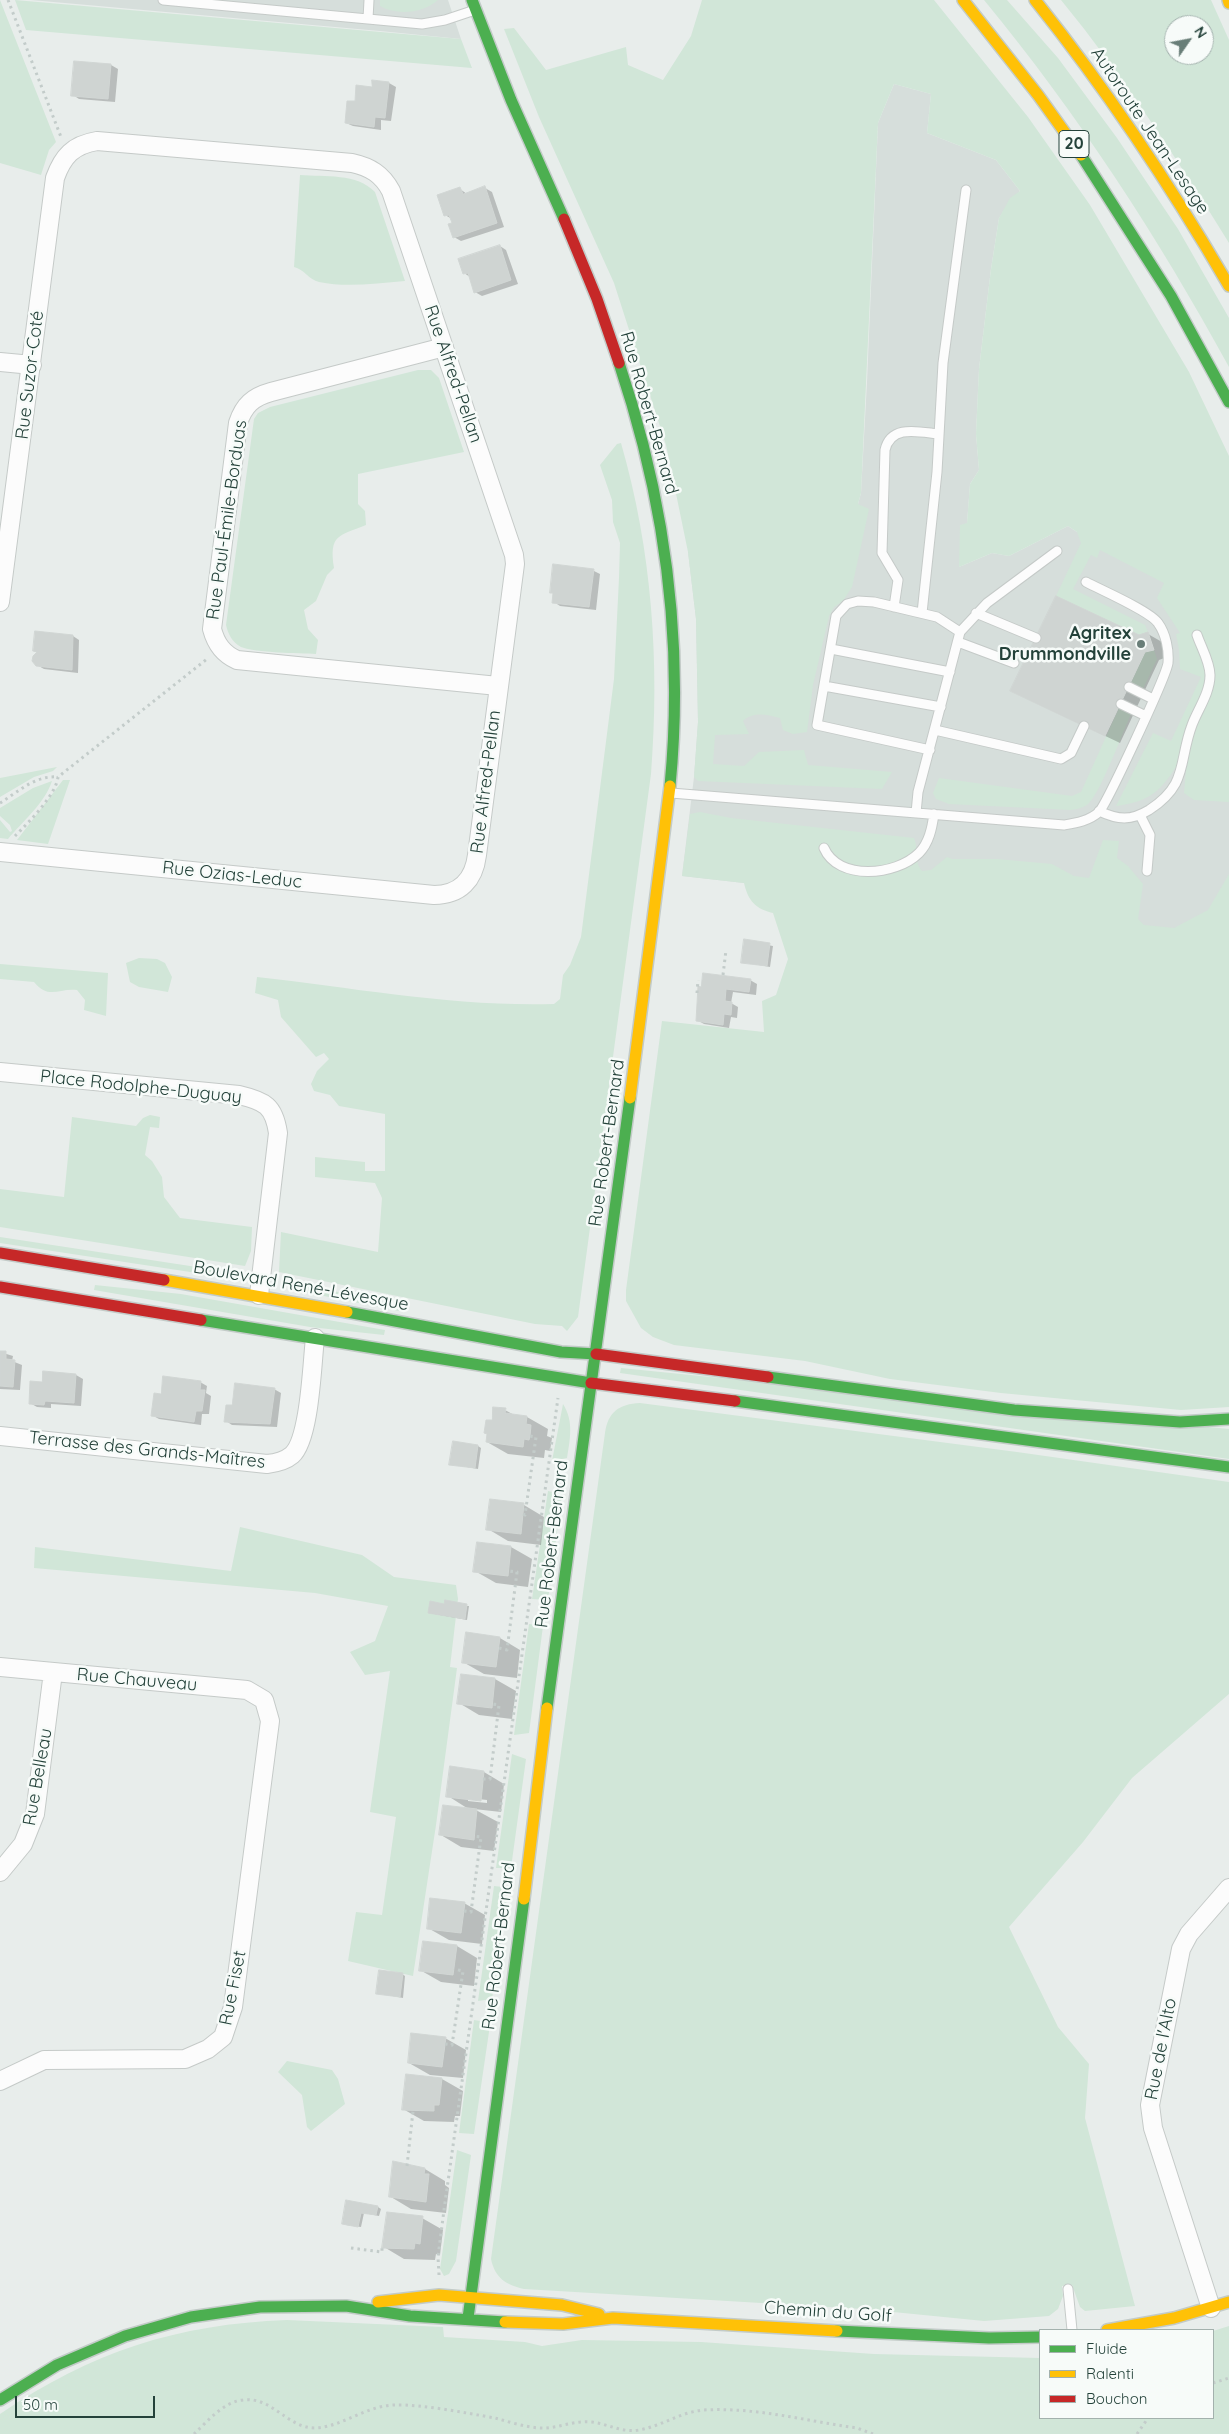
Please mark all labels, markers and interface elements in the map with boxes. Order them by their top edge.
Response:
north arrow [1164,15,1214,65]
text: N [1190,23,1211,42]
street label: Autoroute Jean-Lesage [1086,44,1214,218]
road number: 20 [1059,130,1089,158]
street label: Rue Alfred-Pellan [419,302,487,446]
street label: Rue Suzor-Coté [11,309,49,441]
street label: Rue Robert-Bernard [615,329,683,497]
street label: Rue Paul-Émile-Borduas [202,419,252,621]
place label: Agritex Drummondville [999,623,1131,666]
marker: Agritex Drummondville [1135,638,1147,650]
street label: Rue Alfred-Pellan [466,709,506,855]
street label: Rue Ozias-Leduc [161,857,303,893]
street label: Rue Robert-Bernard [585,1058,629,1228]
street label: Place Rodolphe-Duguay [39,1066,243,1108]
street label: Boulevard René-Lévesque [192,1256,410,1316]
street label: Terrasse des Grands-Maîtres [28,1427,266,1473]
street label: Rue Robert-Bernard [531,1459,573,1629]
street label: Rue Chauveau [76,1664,198,1696]
street label: Rue Belleau [19,1727,57,1827]
street label: Rue Robert-Bernard [478,1861,520,2031]
street label: Rue Fiset [215,1949,251,2027]
street label: Rue de l'Alto [1141,1996,1181,2102]
street label: Chemin du Golf [763,2297,893,2327]
legend [1039,2329,1214,2419]
text: Fluide [1086,2339,1127,2358]
text: Ralenti [1086,2364,1134,2383]
scale bar [18,2386,158,2418]
text: Bouchon [1086,2389,1147,2408]
text: 50 m [23,2395,58,2414]

